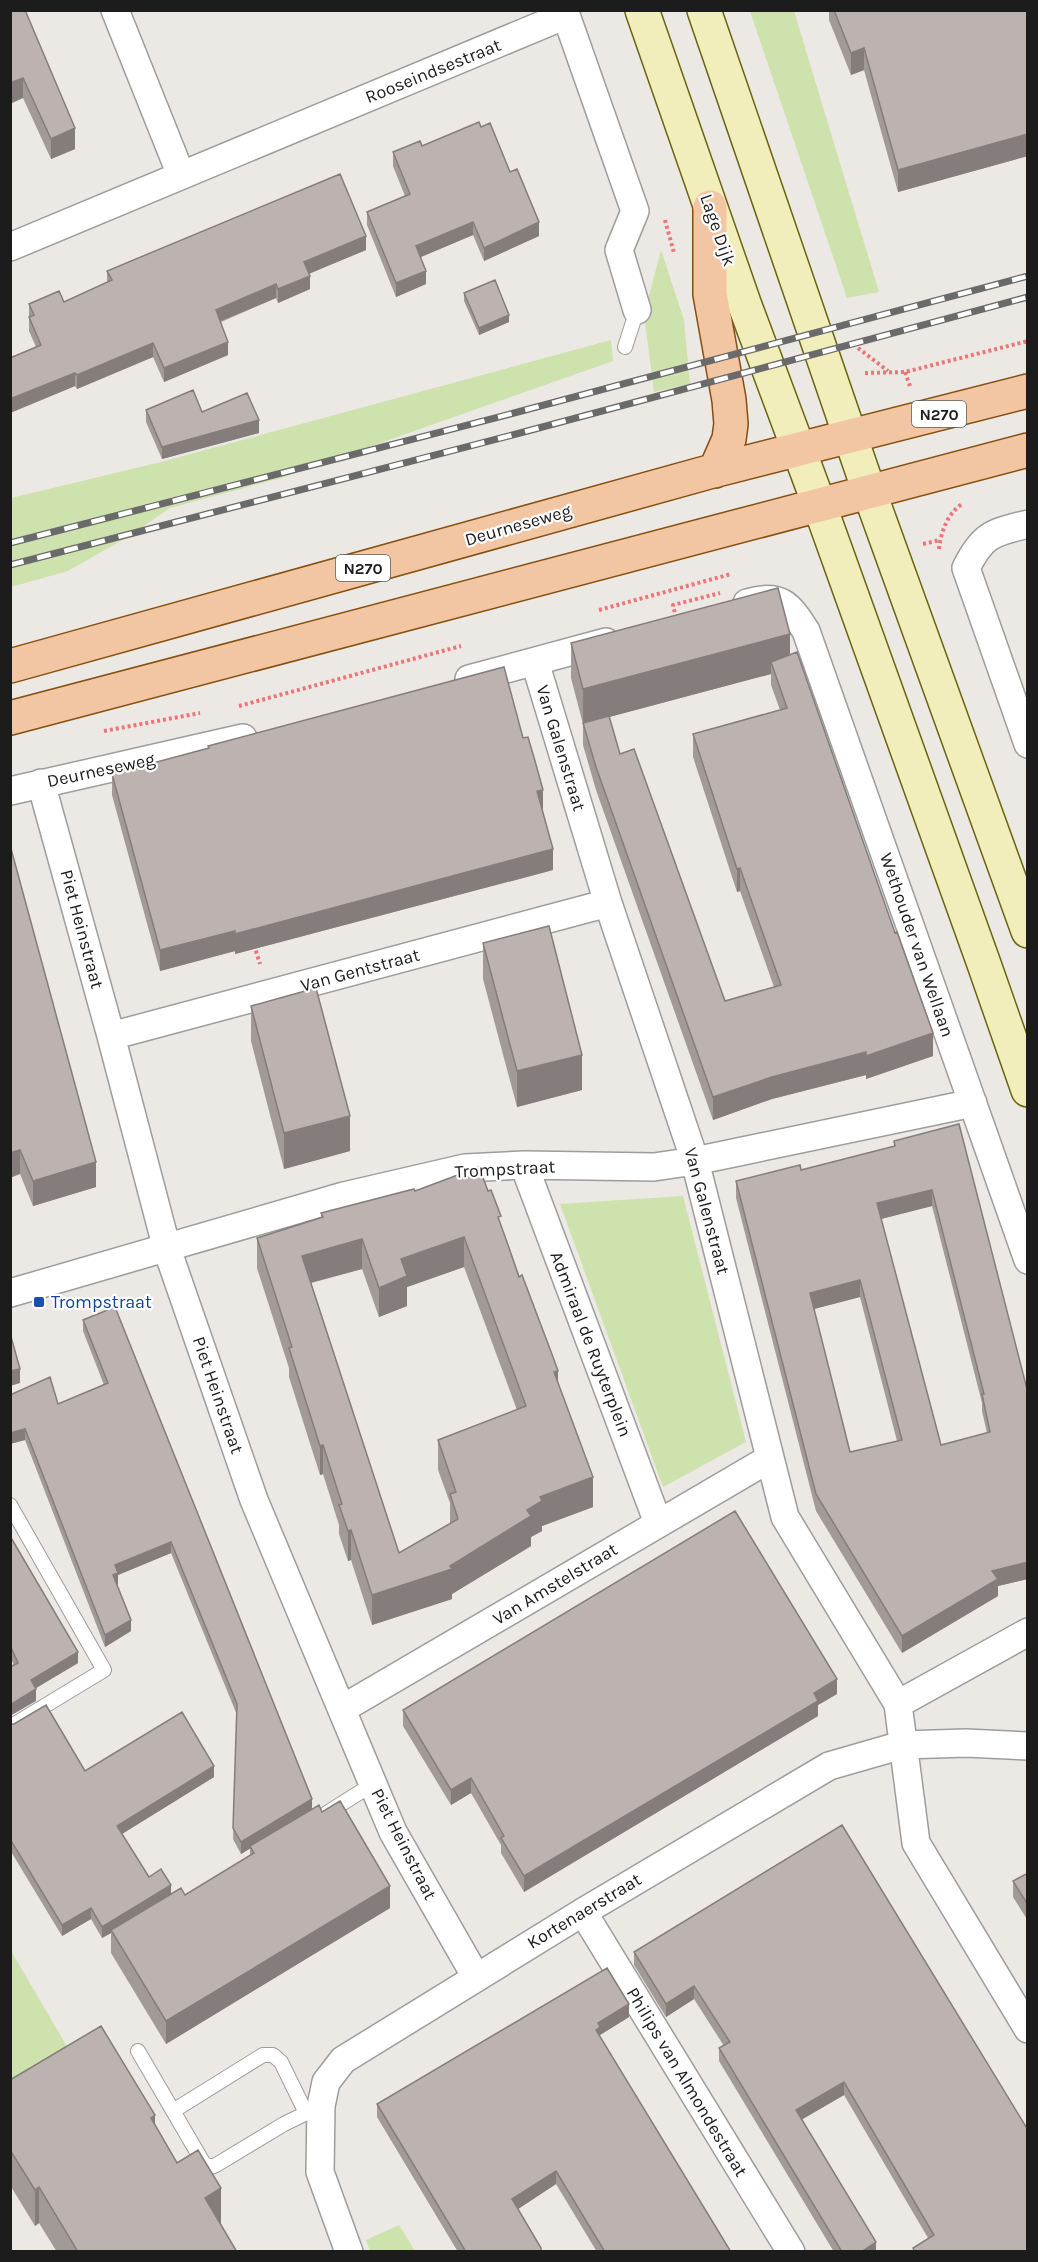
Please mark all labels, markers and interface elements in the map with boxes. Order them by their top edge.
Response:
street label: Rooseindsestraat [362,34,504,108]
street label: Lage Dijk [695,191,741,269]
road number: N270 [912,401,966,427]
street label: Deurneseweg [462,499,574,551]
road number: N270 [336,555,390,581]
street label: Van Galenstraat [531,682,591,814]
street label: Deurneseweg [45,748,157,792]
street label: Wethouder van Wellaan [875,850,959,1040]
street label: Piet Heinstraat [56,867,109,991]
street label: Van Gentstraat [298,943,422,996]
street label: Van Galenstraat [679,1145,735,1277]
street label: Trompstraat [454,1155,556,1183]
street label: Admiraal de Ruyterplein [545,1248,637,1440]
place label: Trompstraat [51,1291,152,1313]
marker: Trompstraat [32,1295,46,1309]
street label: Piet Heinstraat [188,1334,248,1457]
street label: Van Amstelstraat [489,1538,622,1630]
street label: Piet Heinstraat [366,1784,442,1904]
street label: Kortenaerstraat [523,1868,645,1954]
street label: Philips van Almondestraat [622,1983,752,2181]

